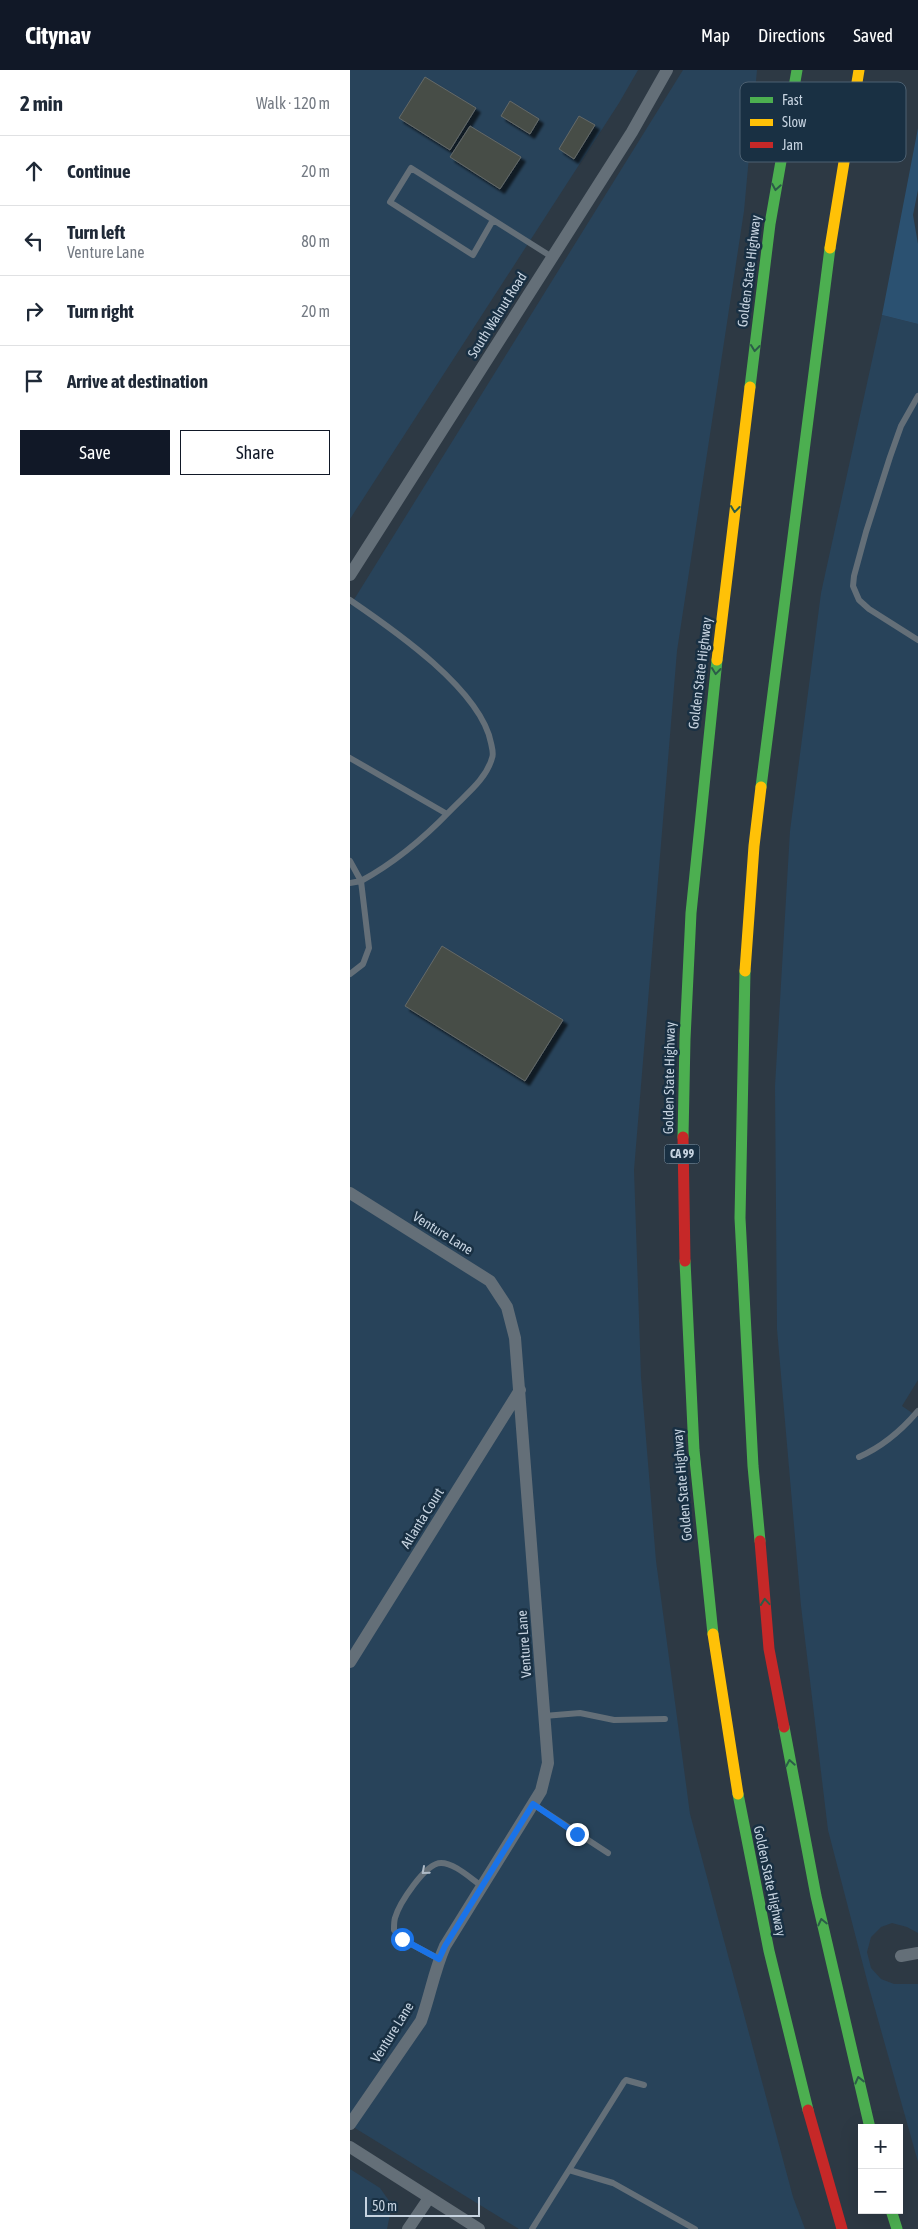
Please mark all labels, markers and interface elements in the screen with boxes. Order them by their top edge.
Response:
text: Citynav [25,22,91,49]
text: Map [701,25,730,46]
text: Directions [758,25,825,46]
text: Saved [853,25,893,46]
legend [740,82,906,162]
text: 2 min [20,91,63,115]
text: Fast [782,92,803,108]
text: Walk · 120 m [256,94,330,112]
text: Slow [782,114,807,130]
text: Jam [782,137,803,153]
icon: ahead [20,157,48,185]
text: Continue [67,160,131,182]
text: 20 m [301,162,330,180]
one-way arrow [771,182,781,191]
street label: Golden State Highway [734,214,764,328]
text: Turn left [67,221,125,243]
icon: left [20,227,48,255]
text: 80 m [301,232,330,250]
text: Venture Lane [67,243,145,261]
street label: South Walnut Road [464,269,530,361]
icon: right [20,297,48,325]
text: Turn right [67,300,134,322]
text: 20 m [301,302,330,320]
one-way arrow [750,344,761,352]
icon: arrive [20,367,48,395]
text: Arrive at destination [67,370,208,392]
button: Save [20,430,170,475]
button: Share [180,430,330,475]
one-way arrow [730,506,741,514]
street label: Golden State Highway [685,616,715,730]
one-way arrow [711,667,722,675]
street label: Golden State Highway [660,1021,678,1134]
road number: CA 99 [664,1144,700,1164]
street label: Venture Lane [410,1208,476,1258]
street label: Golden State Highway [669,1428,695,1542]
street label: Atlanta Court [397,1485,447,1551]
one-way arrow [760,1598,771,1606]
street label: Venture Lane [514,1610,534,1678]
one-way arrow [786,1758,796,1767]
route end [566,1823,589,1846]
street label: Golden State Highway [750,1824,790,1938]
one-way arrow [422,1866,431,1875]
one-way arrow [817,1918,827,1927]
route start [391,1928,414,1951]
street label: Venture Lane [367,1999,417,2065]
one-way arrow [854,2076,865,2085]
map controls [858,2124,903,2214]
button: + [858,2124,903,2169]
button: − [858,2169,903,2214]
scale bar [365,2194,480,2217]
text: 50 m [372,2198,397,2214]

